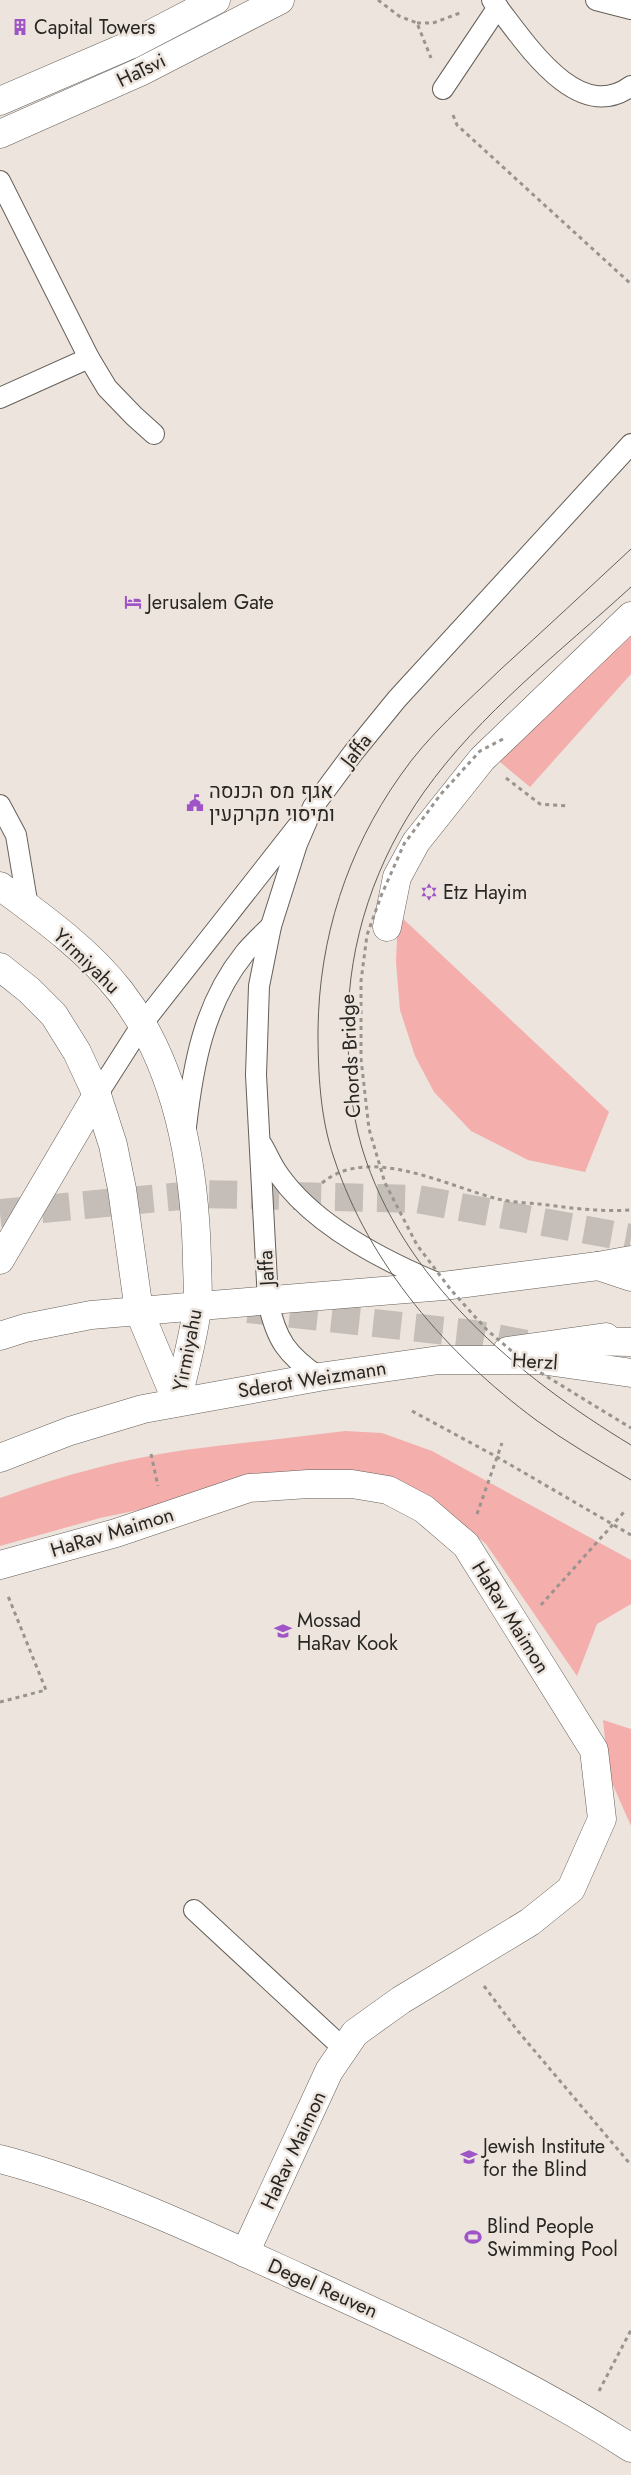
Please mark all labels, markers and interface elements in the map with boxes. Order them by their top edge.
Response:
place label: Capital Towers [34,13,155,42]
building icon: Capital Towers [10,17,30,37]
street label: HaTsvi [112,46,171,95]
place label: Jerusalem Gate [144,588,274,617]
hotel icon: Jerusalem Gate [123,592,143,612]
street label: Jaffa [332,727,379,776]
place label: אגף מס הכנסה ומיסוי מקרקעין [209,777,335,829]
public building icon: אגף מס הכנסה ומיסוי מקרקעין [185,793,205,813]
place label: Etz Hayim [443,878,527,907]
synagogue icon: Etz Hayim [419,882,439,902]
street label: Yirmiyahu [47,922,127,1001]
street label: Chords Bridge [333,993,368,1119]
street label: Jaffa [251,1249,282,1289]
street label: Yirmiyahu [165,1306,210,1394]
street label: Herzl [511,1345,559,1378]
street label: Sderot Weizmann [236,1353,388,1406]
street label: HaRav Maimon [47,1500,177,1565]
street label: HaRav Maimon [465,1556,557,1679]
place label: Mossad HaRav Kook [297,1606,398,1658]
school or university icon: Mossad HaRav Kook [273,1621,293,1641]
street label: HaRav Maimon [253,2086,334,2214]
place label: Jewish Institute for the Blind [480,2132,605,2184]
school or university icon: Jewish Institute for the Blind [459,2147,479,2167]
place label: Blind People Swimming Pool [487,2212,618,2264]
sports icon: Blind People Swimming Pool [463,2227,483,2247]
street label: Degel Reuven [263,2251,382,2326]

